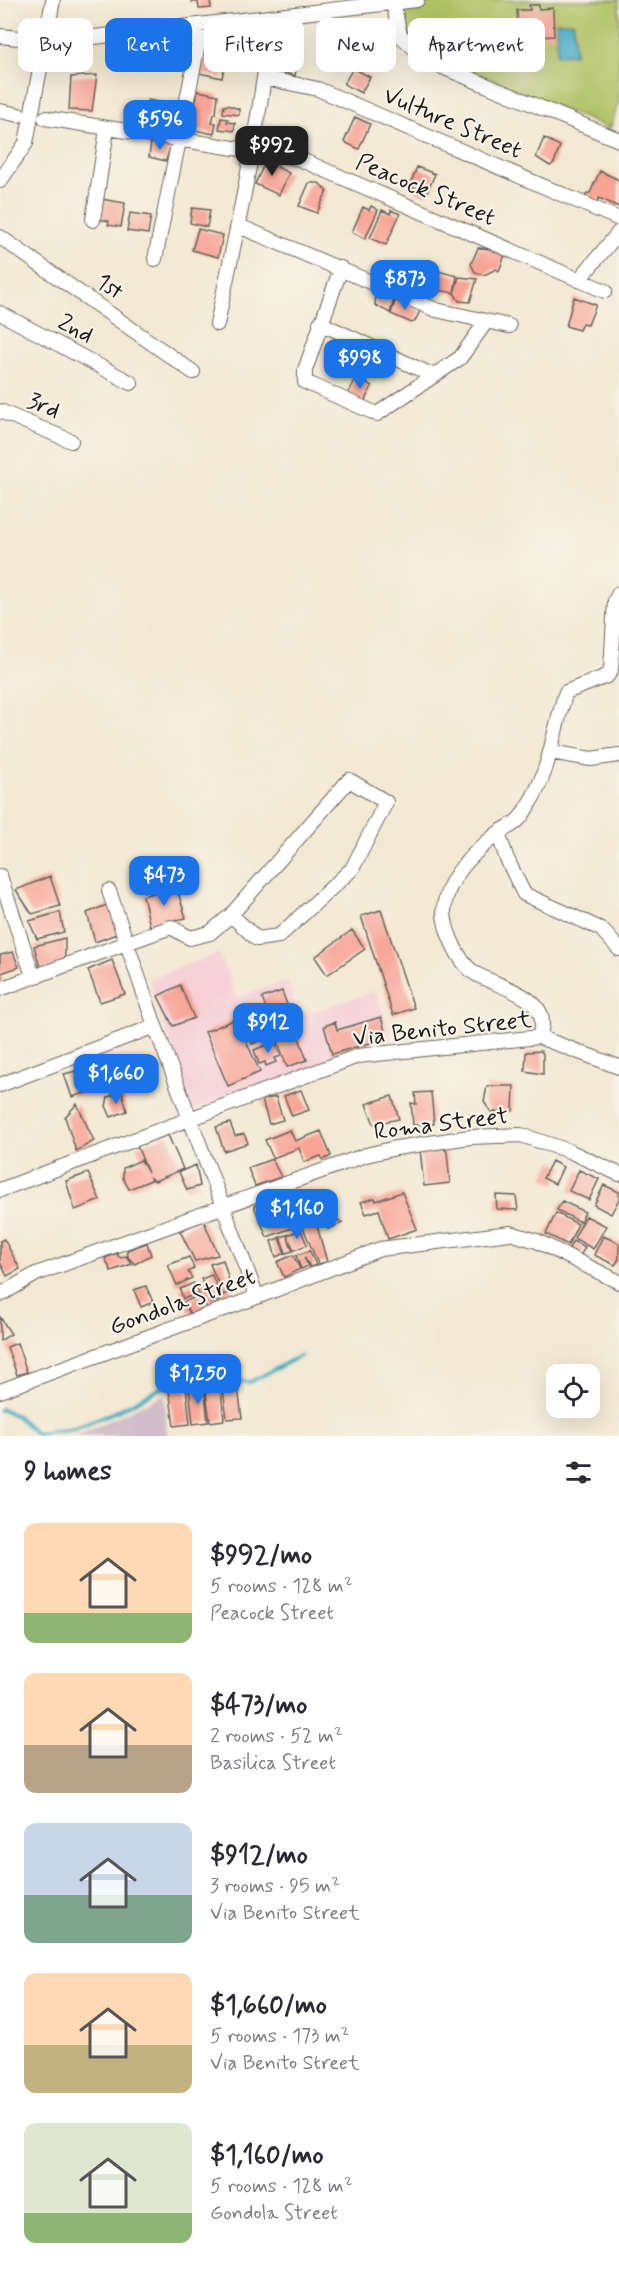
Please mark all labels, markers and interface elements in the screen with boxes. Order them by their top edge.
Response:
chip: Buy [18,18,93,72]
chip: Rent [105,18,192,72]
chip: Filters [204,18,304,72]
chip: New [316,18,396,72]
chip: Apartment [408,18,545,72]
street label: Vulture Street [378,80,526,166]
pin: $596 [124,100,196,151]
text: $596 [137,106,183,133]
pin: $992 [236,126,308,177]
text: $992 [249,132,295,159]
street label: Peacock Street [351,147,500,234]
pin: $873 [369,260,441,311]
text: $873 [384,266,426,293]
street label: 1st [89,267,130,308]
street label: 2nd [52,307,98,351]
pin: $998 [324,339,396,390]
text: $998 [338,345,382,372]
street label: 3rd [22,386,64,427]
pin: $473 [128,856,200,907]
text: $473 [143,862,185,889]
pin: $912 [232,1003,304,1054]
street label: Via Benito Street [351,1005,533,1054]
text: $912 [247,1009,289,1036]
pin: $1,660 [67,1054,165,1105]
text: $1,660 [88,1060,144,1087]
street label: Roma Street [372,1101,510,1148]
pin: $1,160 [248,1189,346,1240]
text: $1,160 [270,1195,324,1222]
street label: Gondola Street [105,1262,260,1343]
pin: $1,250 [149,1354,247,1405]
text: $1,250 [169,1360,227,1387]
map controls [546,1364,600,1418]
button: locate [546,1364,600,1418]
text: 9 homes [24,1455,112,1489]
icon: filters [562,1456,595,1489]
text: $992/mo [210,1539,312,1573]
icon: home [72,1547,144,1619]
text: 5 rooms · 128 m² [210,1573,353,1600]
text: Peacock Street [210,1600,334,1627]
text: $473/mo [210,1689,307,1723]
icon: home [72,1697,144,1769]
text: 2 rooms · 52 m² [210,1723,343,1750]
text: Basilica Street [210,1750,336,1777]
text: $912/mo [210,1839,308,1873]
icon: home [72,1847,144,1919]
text: 3 rooms · 95 m² [210,1873,340,1900]
text: Via Benito Street [210,1900,360,1927]
text: $1,660/mo [210,1989,327,2023]
icon: home [72,1997,144,2069]
text: 5 rooms · 173 m² [210,2023,349,2050]
text: Via Benito Street [210,2050,360,2077]
text: $1,160/mo [210,2139,324,2173]
icon: home [72,2147,144,2219]
text: 5 rooms · 128 m² [210,2173,353,2200]
text: Gondola Street [210,2200,338,2227]

